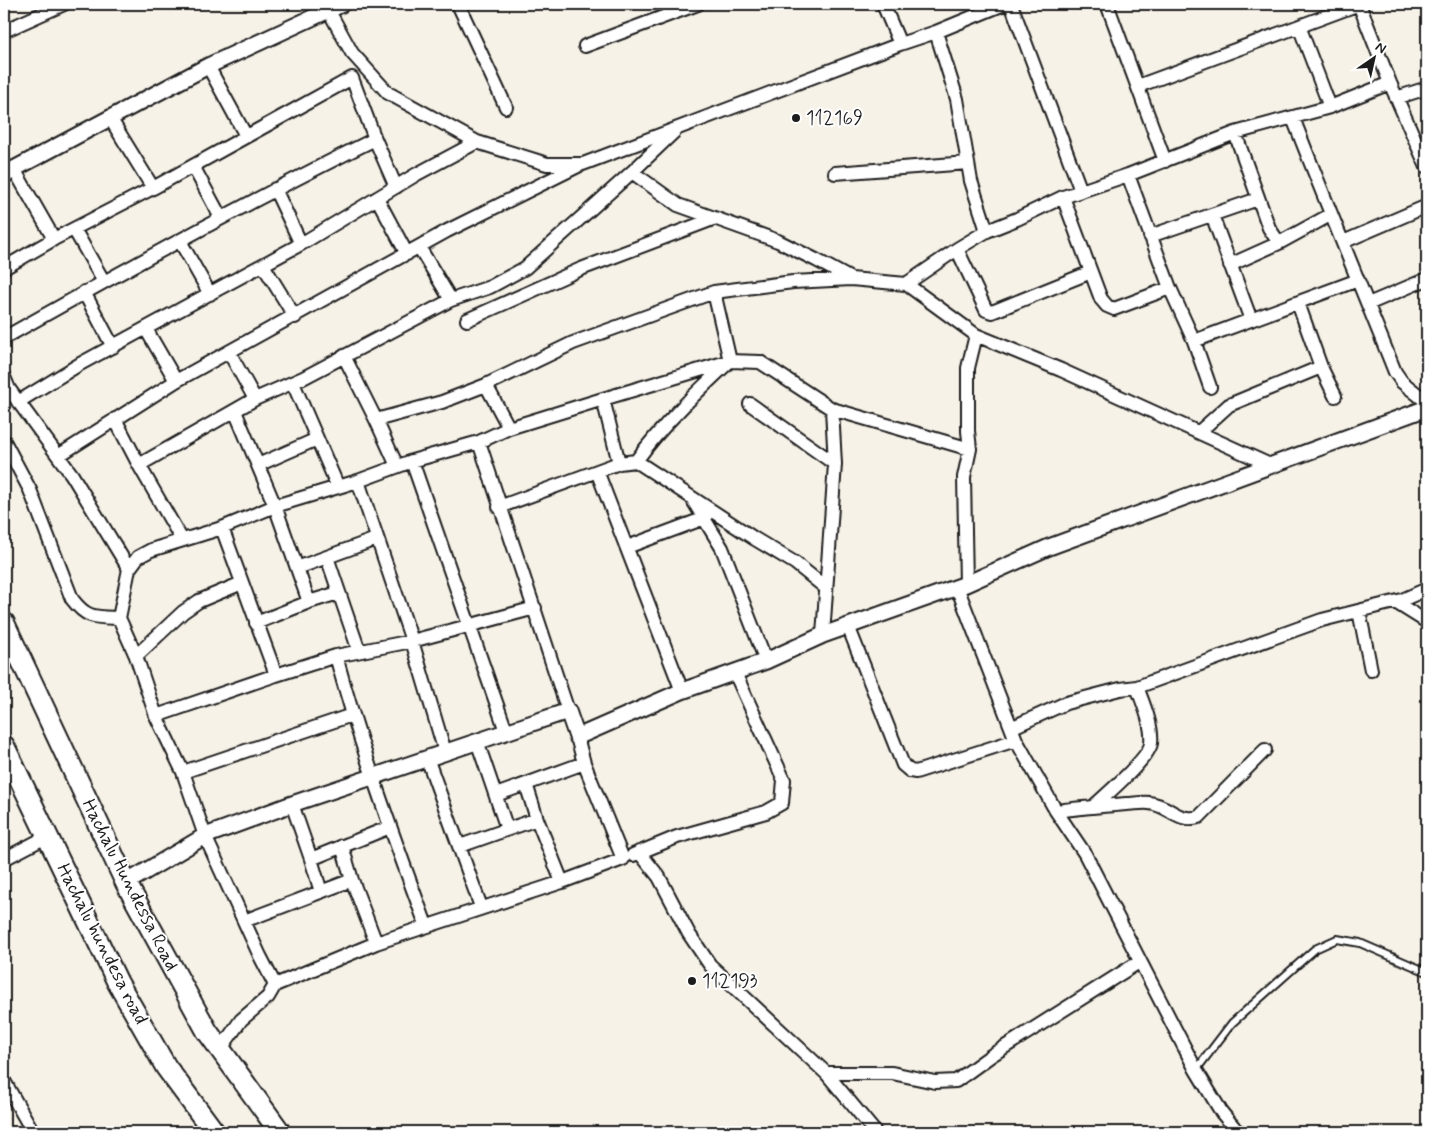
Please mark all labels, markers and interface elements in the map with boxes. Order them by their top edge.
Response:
north arrow [1348,32,1398,82]
text: N [1372,38,1390,58]
place label: 112169 [806,106,863,131]
marker: 112169 [790,112,802,124]
street label: Hachalu Hundessa Road [76,795,184,975]
street label: Hachalu hundesa road [51,859,153,1029]
place label: 112193 [702,969,758,994]
marker: 112193 [686,975,698,987]

